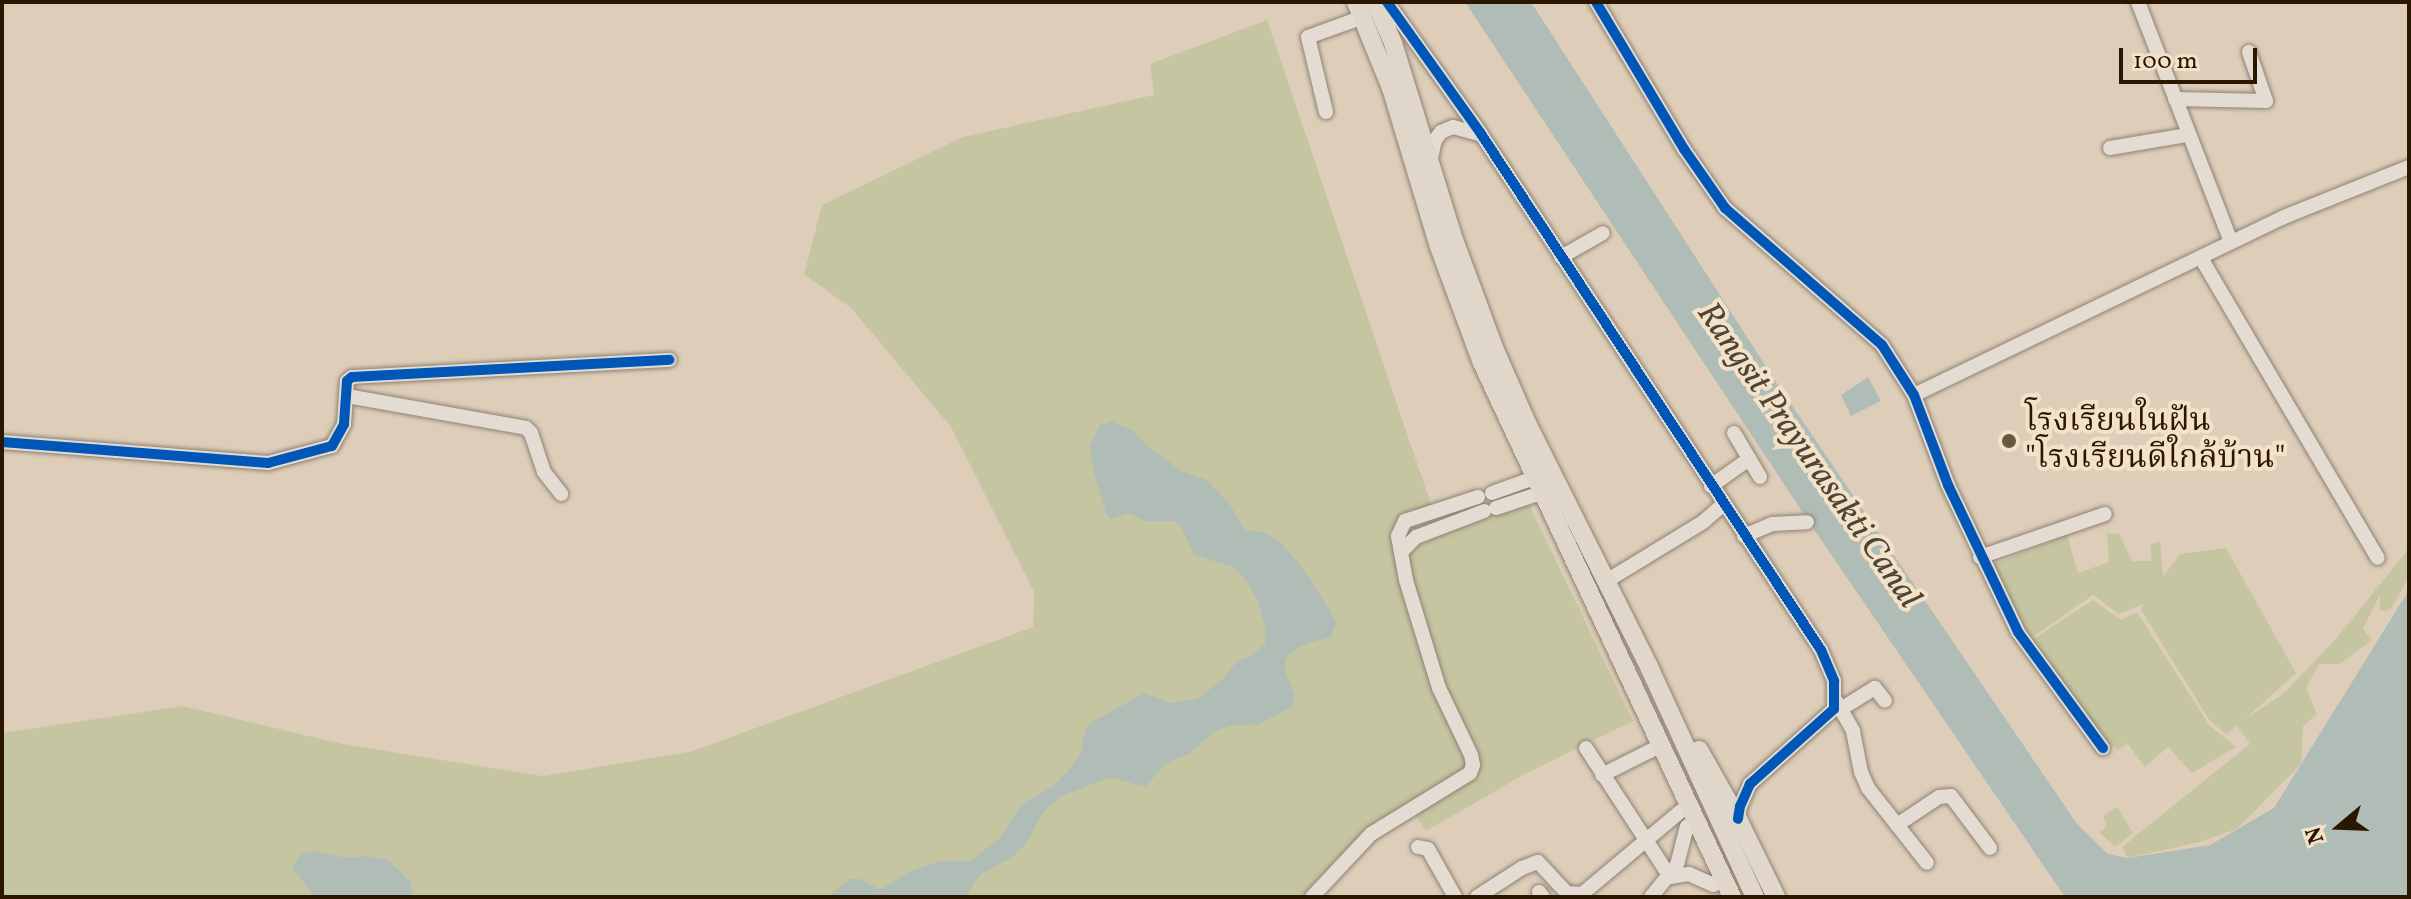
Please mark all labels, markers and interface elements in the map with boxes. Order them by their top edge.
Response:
scale bar [2123,32,2261,82]
text: 100 m [2133,45,2198,79]
water label: Rangsit Prayurasakti Canal [1687,295,1929,617]
place label: โรงเรียนในฝัน "โรงเรียนดีใกล้บ้าน" [2025,404,2285,479]
marker: โรงเรียนในฝัน "โรงเรียนดีใกล้บ้าน" [2000,432,2018,450]
north arrow [2299,787,2379,867]
text: N [2299,822,2333,848]

